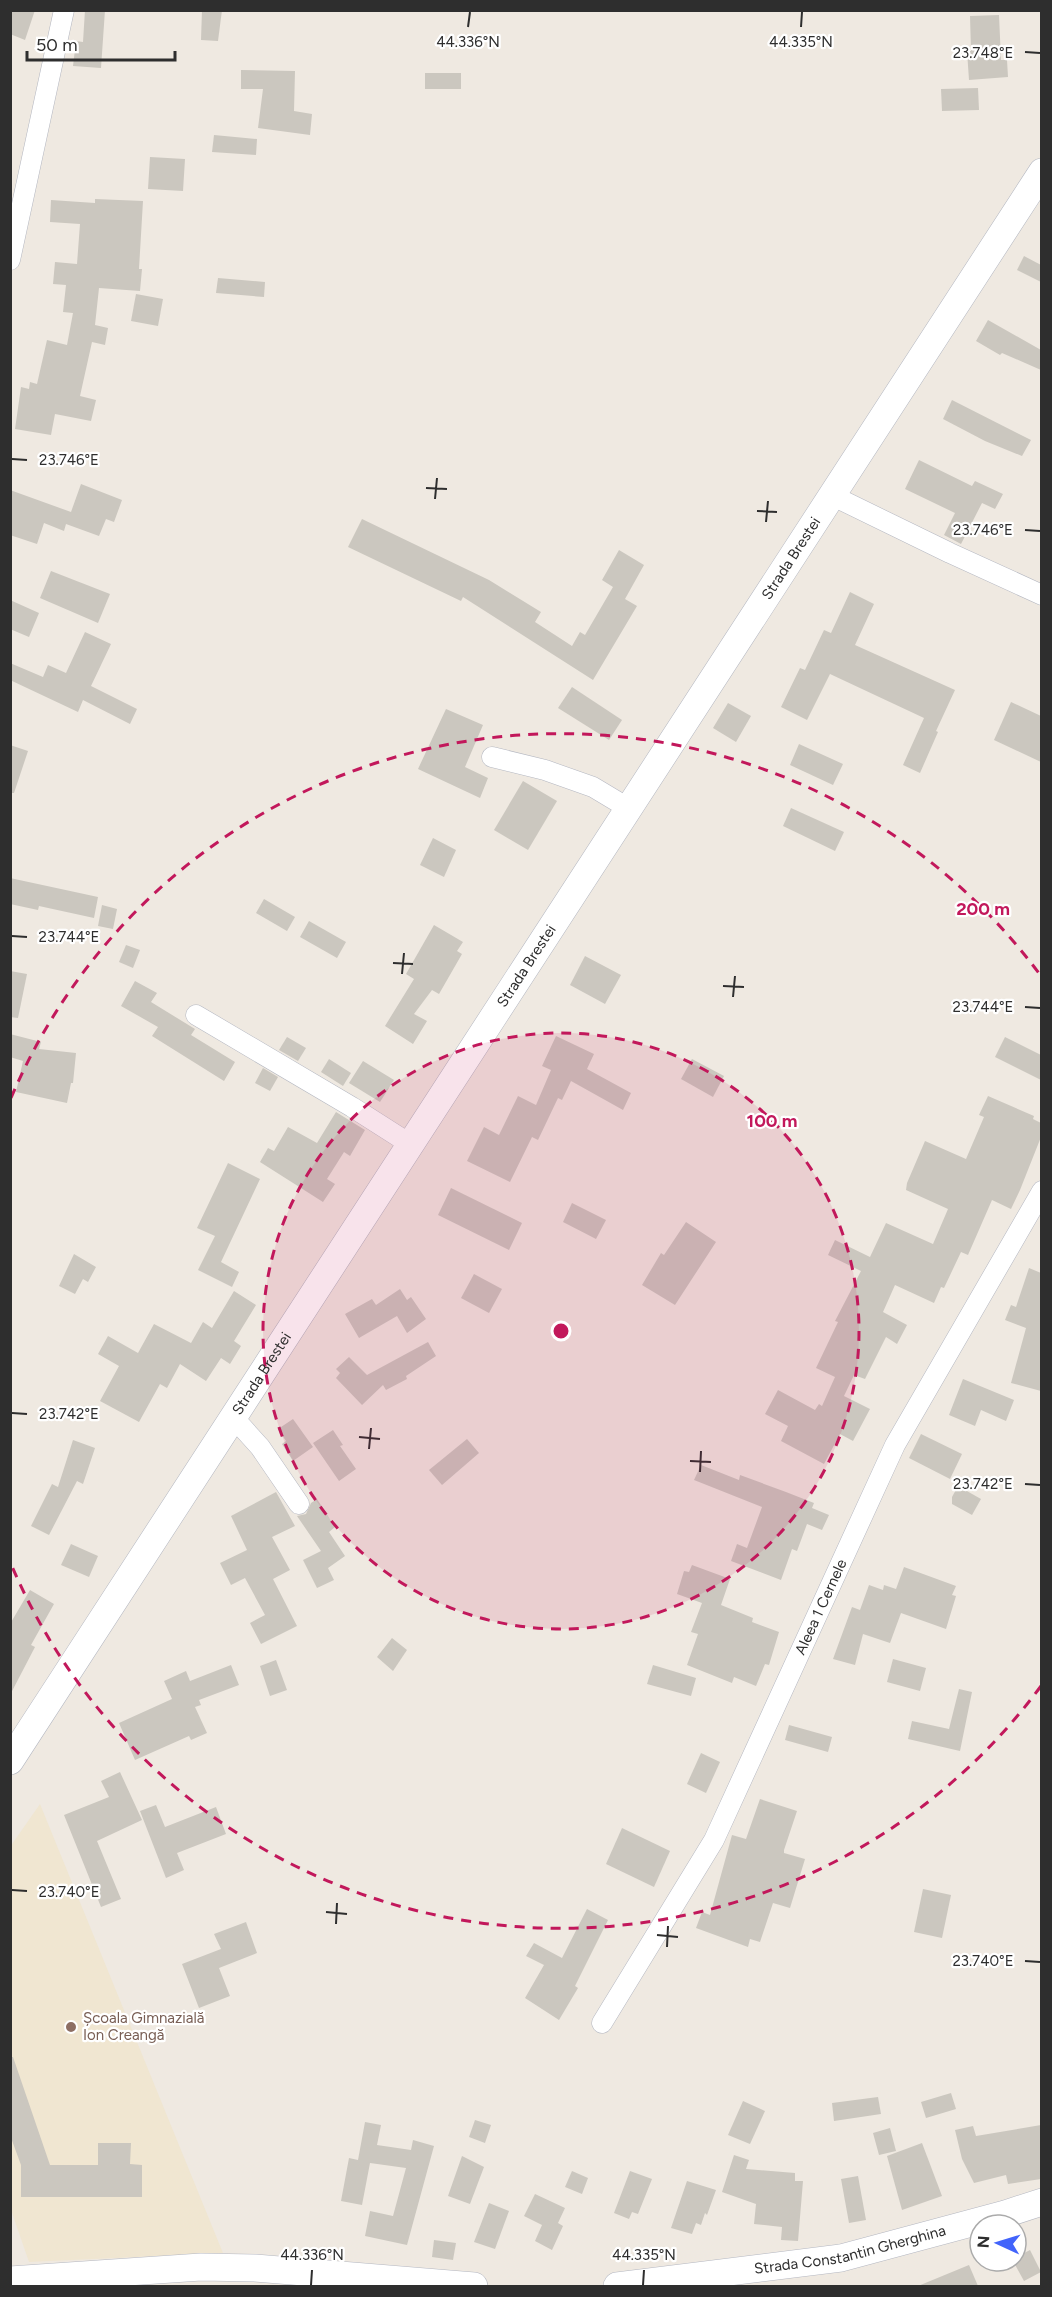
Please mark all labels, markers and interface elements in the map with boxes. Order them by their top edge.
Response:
scale bar [27,24,176,62]
text: 44.336°N [436,33,500,51]
text: 44.335°N [769,33,833,51]
text: 50 m [36,34,78,56]
text: 23.748°E [953,44,1013,62]
text: 23.746°E [39,451,99,469]
street label: Strada Brestei [758,514,824,603]
text: 23.746°E [953,521,1013,539]
text: 200 m [956,898,1010,920]
street label: Strada Brestei [493,921,560,1011]
text: 23.744°E [39,928,99,946]
text: 23.744°E [953,998,1013,1016]
text: 100 m [747,1110,797,1132]
centre of rings [551,1321,571,1341]
street label: Strada Brestei [228,1329,295,1418]
text: 23.742°E [39,1405,99,1423]
text: 23.742°E [953,1475,1013,1493]
street label: Aleea 1 Cernele [791,1556,851,1658]
text: 23.740°E [38,1883,100,1901]
text: 23.740°E [952,1952,1014,1970]
place label: Școala Gimnazială Ion Creangă [83,2009,204,2044]
marker: Școala Gimnazială Ion Creangă [64,2020,78,2034]
north arrow [968,2213,1028,2273]
street label: Strada Constantin Gherghina [753,2221,948,2278]
text: N [974,2235,993,2249]
text: 44.336°N [280,2246,344,2264]
text: 44.335°N [612,2246,676,2264]

